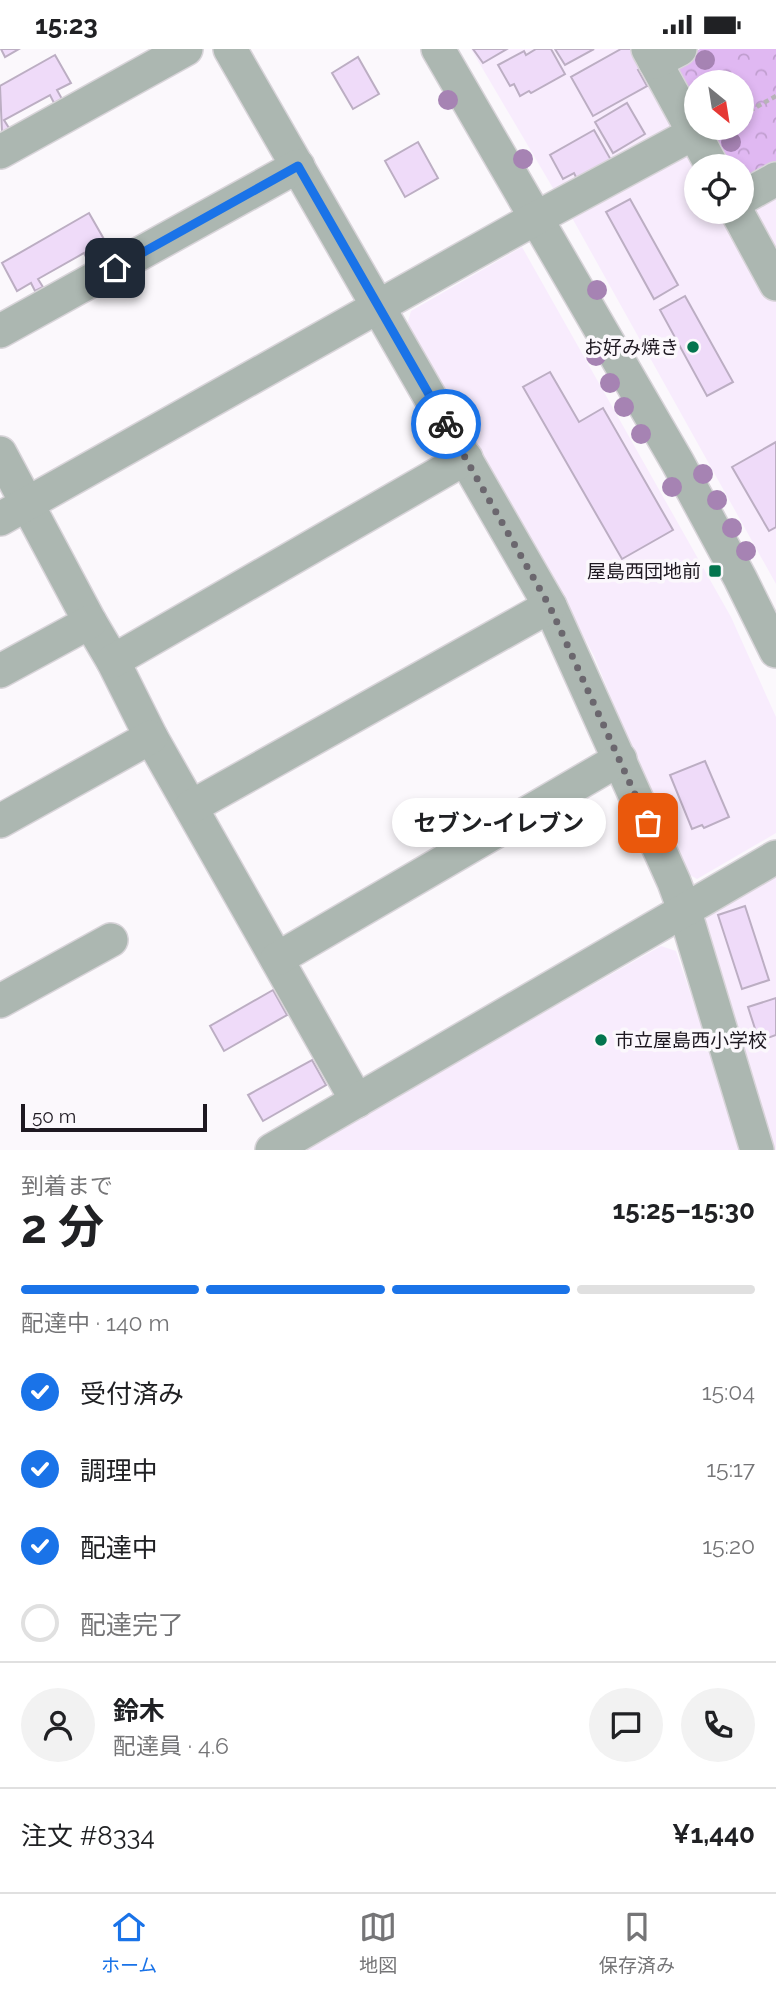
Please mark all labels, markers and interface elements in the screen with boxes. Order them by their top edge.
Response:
text: 15:23 [35,10,98,40]
north arrow [684,70,754,140]
map controls [684,70,754,224]
button: locate [684,154,754,224]
pin [85,238,145,298]
icon: home [96,249,134,287]
place label: お好み焼き [584,336,679,358]
marker: お好み焼き [685,339,701,355]
courier [411,389,481,459]
icon: bike [427,405,465,443]
place label: 屋島西団地前 [587,560,701,582]
marker: 屋島西団地前 [707,563,723,579]
pin [618,793,678,853]
callout: セブン-イレブン [392,799,606,847]
icon: bag [629,804,667,842]
text: セブン-イレブン [414,809,584,836]
place label: 市立屋島西小学校 [615,1029,767,1051]
marker: 市立屋島西小学校 [593,1032,609,1048]
scale bar [21,1101,206,1133]
text: 50 m [32,1105,76,1127]
text: 到着まで [21,1172,113,1199]
text: 15:25–15:30 [612,1195,755,1225]
text: 2 分 [21,1200,104,1254]
text: 配達中 · 140 m [21,1309,170,1336]
icon: check [21,1373,59,1411]
text: 15:04 [702,1378,755,1405]
text: 受付済み [80,1379,184,1409]
icon: check [21,1450,59,1488]
text: 15:17 [706,1455,755,1482]
text: 調理中 [80,1456,158,1486]
icon: check [21,1527,59,1565]
text: 15:20 [702,1532,755,1559]
text: 配達中 [80,1533,158,1563]
text: 配達完了 [80,1610,184,1640]
button: person [21,1688,95,1762]
button: chat [589,1688,663,1762]
button: phone [681,1688,755,1762]
text: 鈴木 [113,1696,165,1726]
text: 配達員 · 4.6 [113,1732,229,1759]
text: ¥1,440 [672,1819,755,1849]
text: 注文 #8334 [21,1821,155,1851]
tab: ホーム [101,1908,157,1977]
tab: 地図 [359,1908,397,1977]
tab: 保存済み [599,1908,675,1977]

